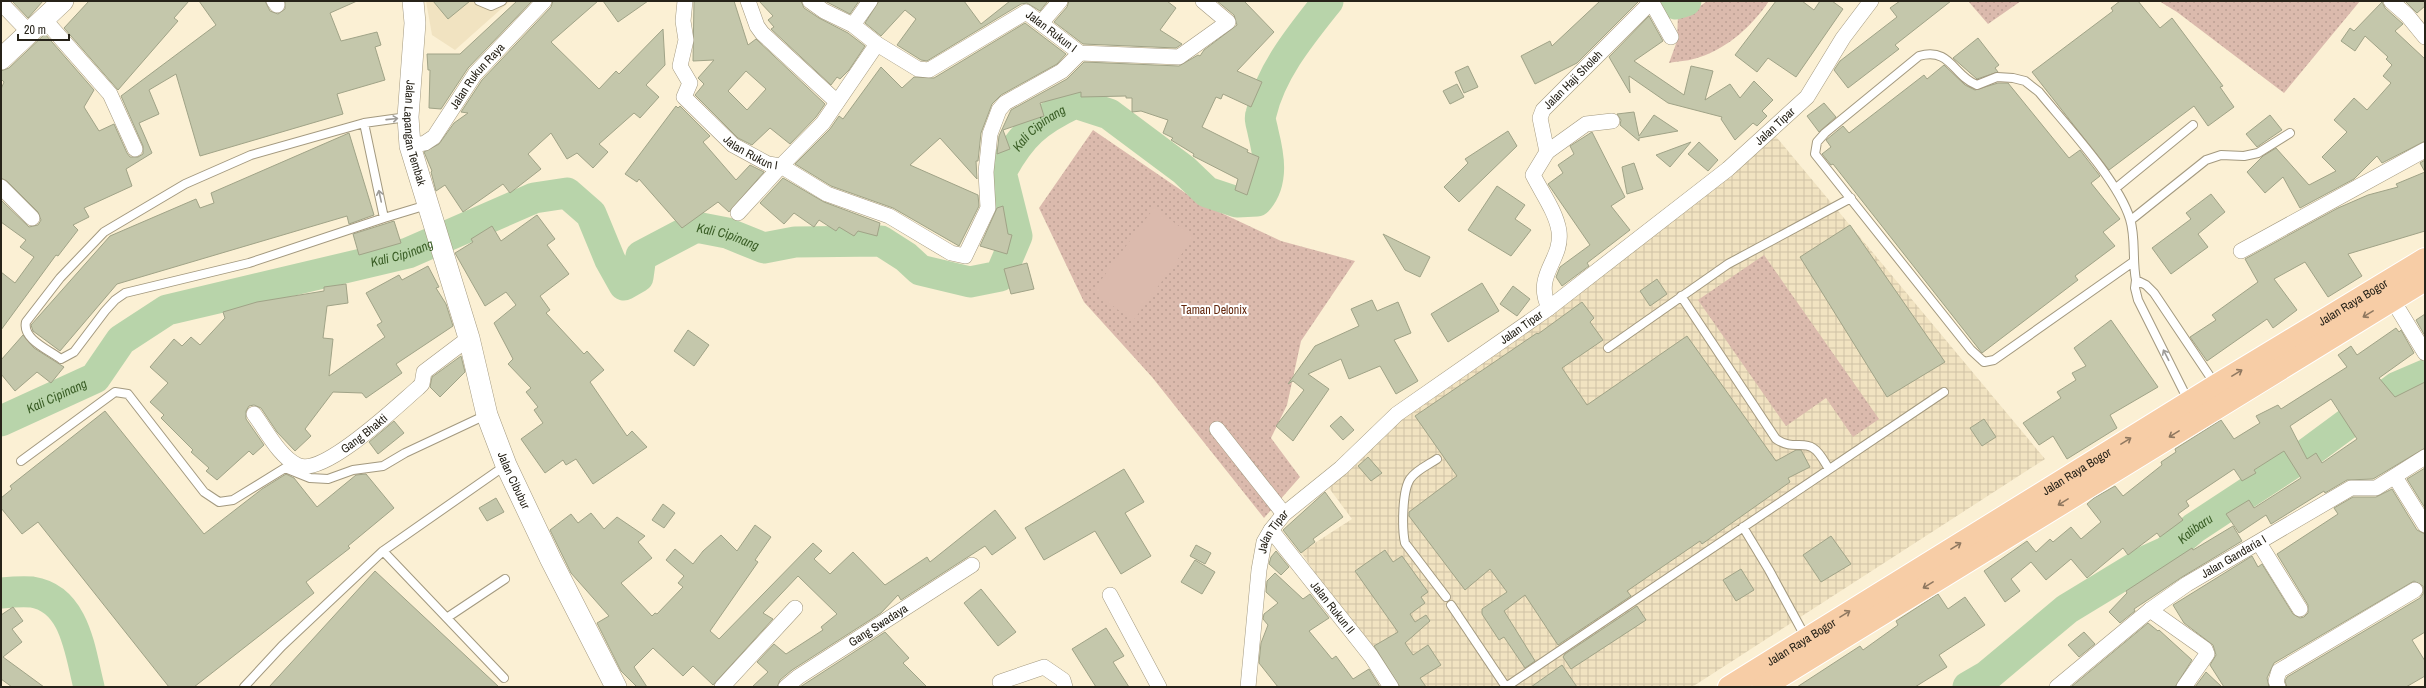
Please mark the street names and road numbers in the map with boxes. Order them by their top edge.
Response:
street label: Jalan Rukun I [1023,7,1080,56]
street label: Jalan Rukun Raya [446,39,509,112]
street label: Jalan Haji Sholeh [1540,47,1606,113]
street label: Jalan Lapangan Tembak [400,80,430,188]
street label: Jalan Tipar [1751,103,1799,149]
street label: Jalan Rukun I [720,132,779,173]
street label: Jalan Raya Bogor [2315,275,2391,330]
street label: Jalan Tipar [1497,306,1546,348]
street label: Gang Bhakti [338,410,391,457]
street label: Jalan Raya Bogor [2039,444,2115,499]
street label: Jalan Cibubur [494,450,534,512]
street label: Jalan Tipar [1254,505,1292,555]
street label: Jalan Gandaria I [2198,531,2269,582]
street label: Jalan Rukun II [1307,578,1358,637]
street label: Gang Swadaya [846,600,911,650]
street label: Jalan Raya Bogor [1764,614,1839,670]

